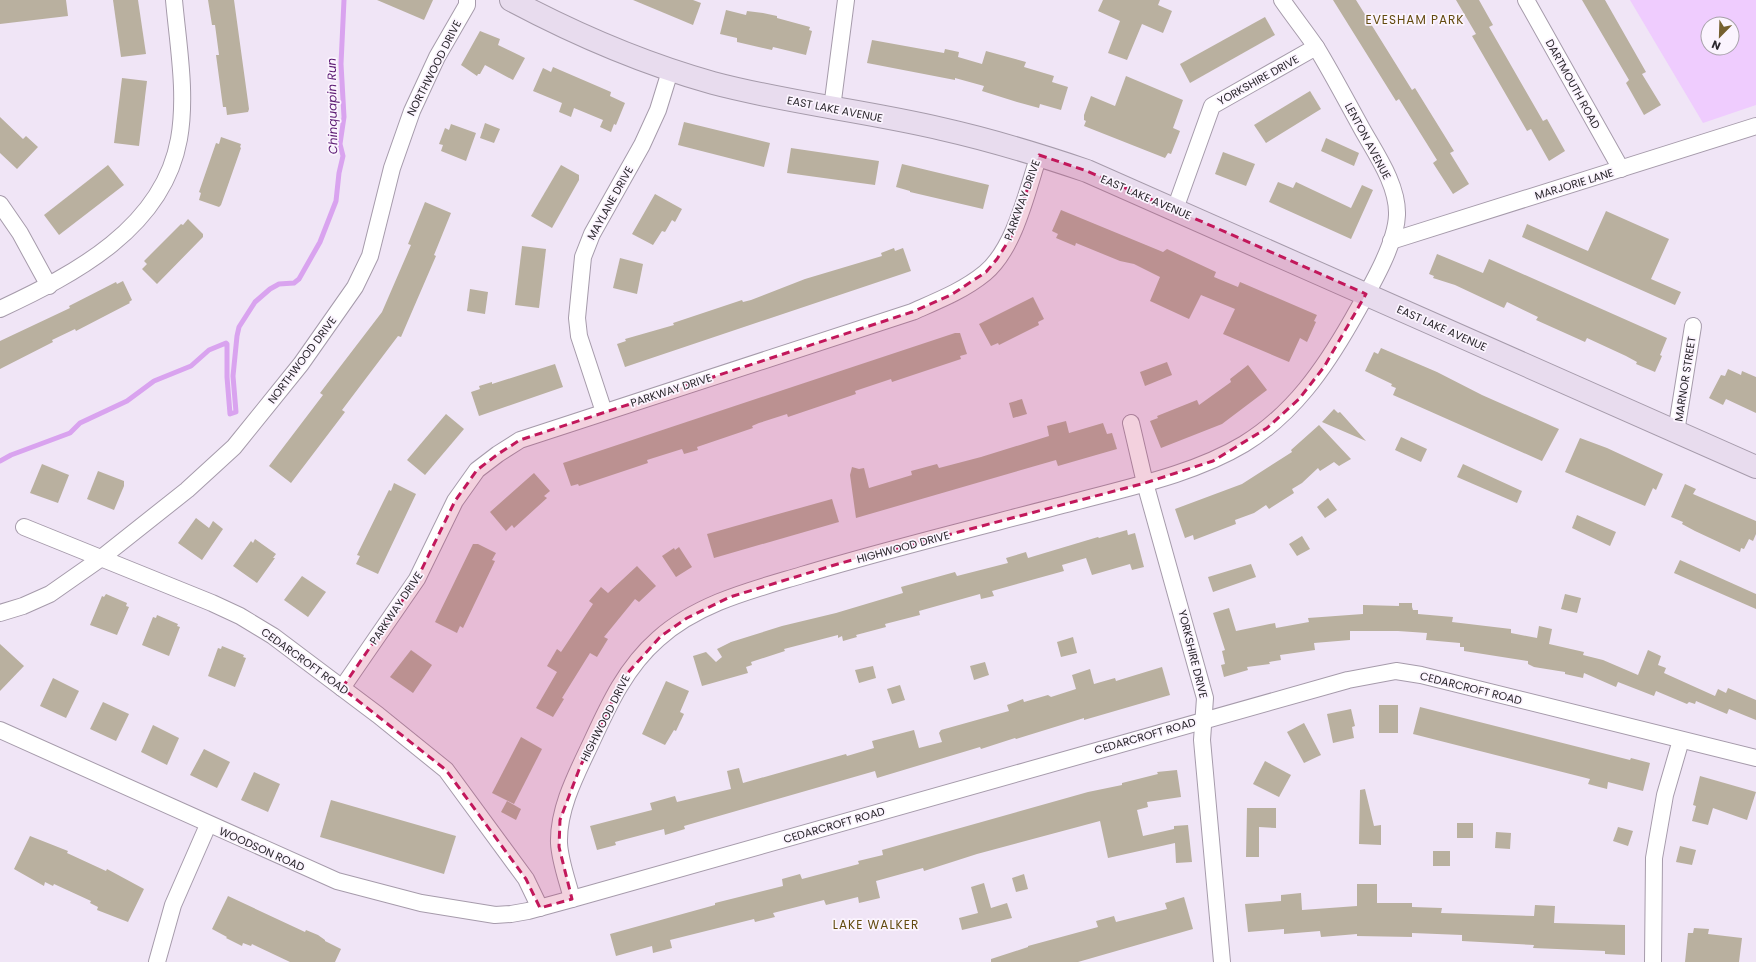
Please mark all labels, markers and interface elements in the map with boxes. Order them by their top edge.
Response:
district label: EVESHAM PARK [1366,11,1464,28]
north arrow [1700,16,1740,56]
street label: NORTHWOOD DRIVE [403,17,465,119]
street label: DARTMOUTH ROAD [1542,36,1604,132]
text: N [1709,36,1723,54]
street label: YORKSHIRE DRIVE [1214,51,1302,109]
water label: Chinquapin Run [323,58,341,154]
street label: EAST LAKE AVENUE [786,92,884,126]
street label: LENTON AVENUE [1341,100,1395,182]
street label: PARKWAY DRIVE [1000,157,1044,243]
street label: MAYLANE DRIVE [583,163,637,243]
street label: MARJORIE LANE [1533,164,1615,204]
street label: EAST LAKE AVENUE [1098,171,1194,223]
street label: EAST LAKE AVENUE [1394,301,1490,355]
street label: NORTHWOOD DRIVE [264,313,340,407]
street label: MARNOR STREET [1670,335,1700,423]
street label: PARKWAY DRIVE [628,369,714,411]
street label: HIGHWOOD DRIVE [855,527,951,567]
street label: PARKWAY DRIVE [366,568,426,648]
street label: YORKSHIRE DRIVE [1174,608,1212,700]
street label: CEDARCROFT ROAD [258,624,352,698]
street label: CEDARCROFT ROAD [1418,668,1524,708]
street label: HIGHWOOD DRIVE [576,672,634,764]
street label: CEDARCROFT ROAD [1092,714,1198,758]
street label: CEDARCROFT ROAD [781,803,887,847]
street label: WOODSON ROAD [217,823,308,875]
district label: LAKE WALKER [833,916,919,933]

